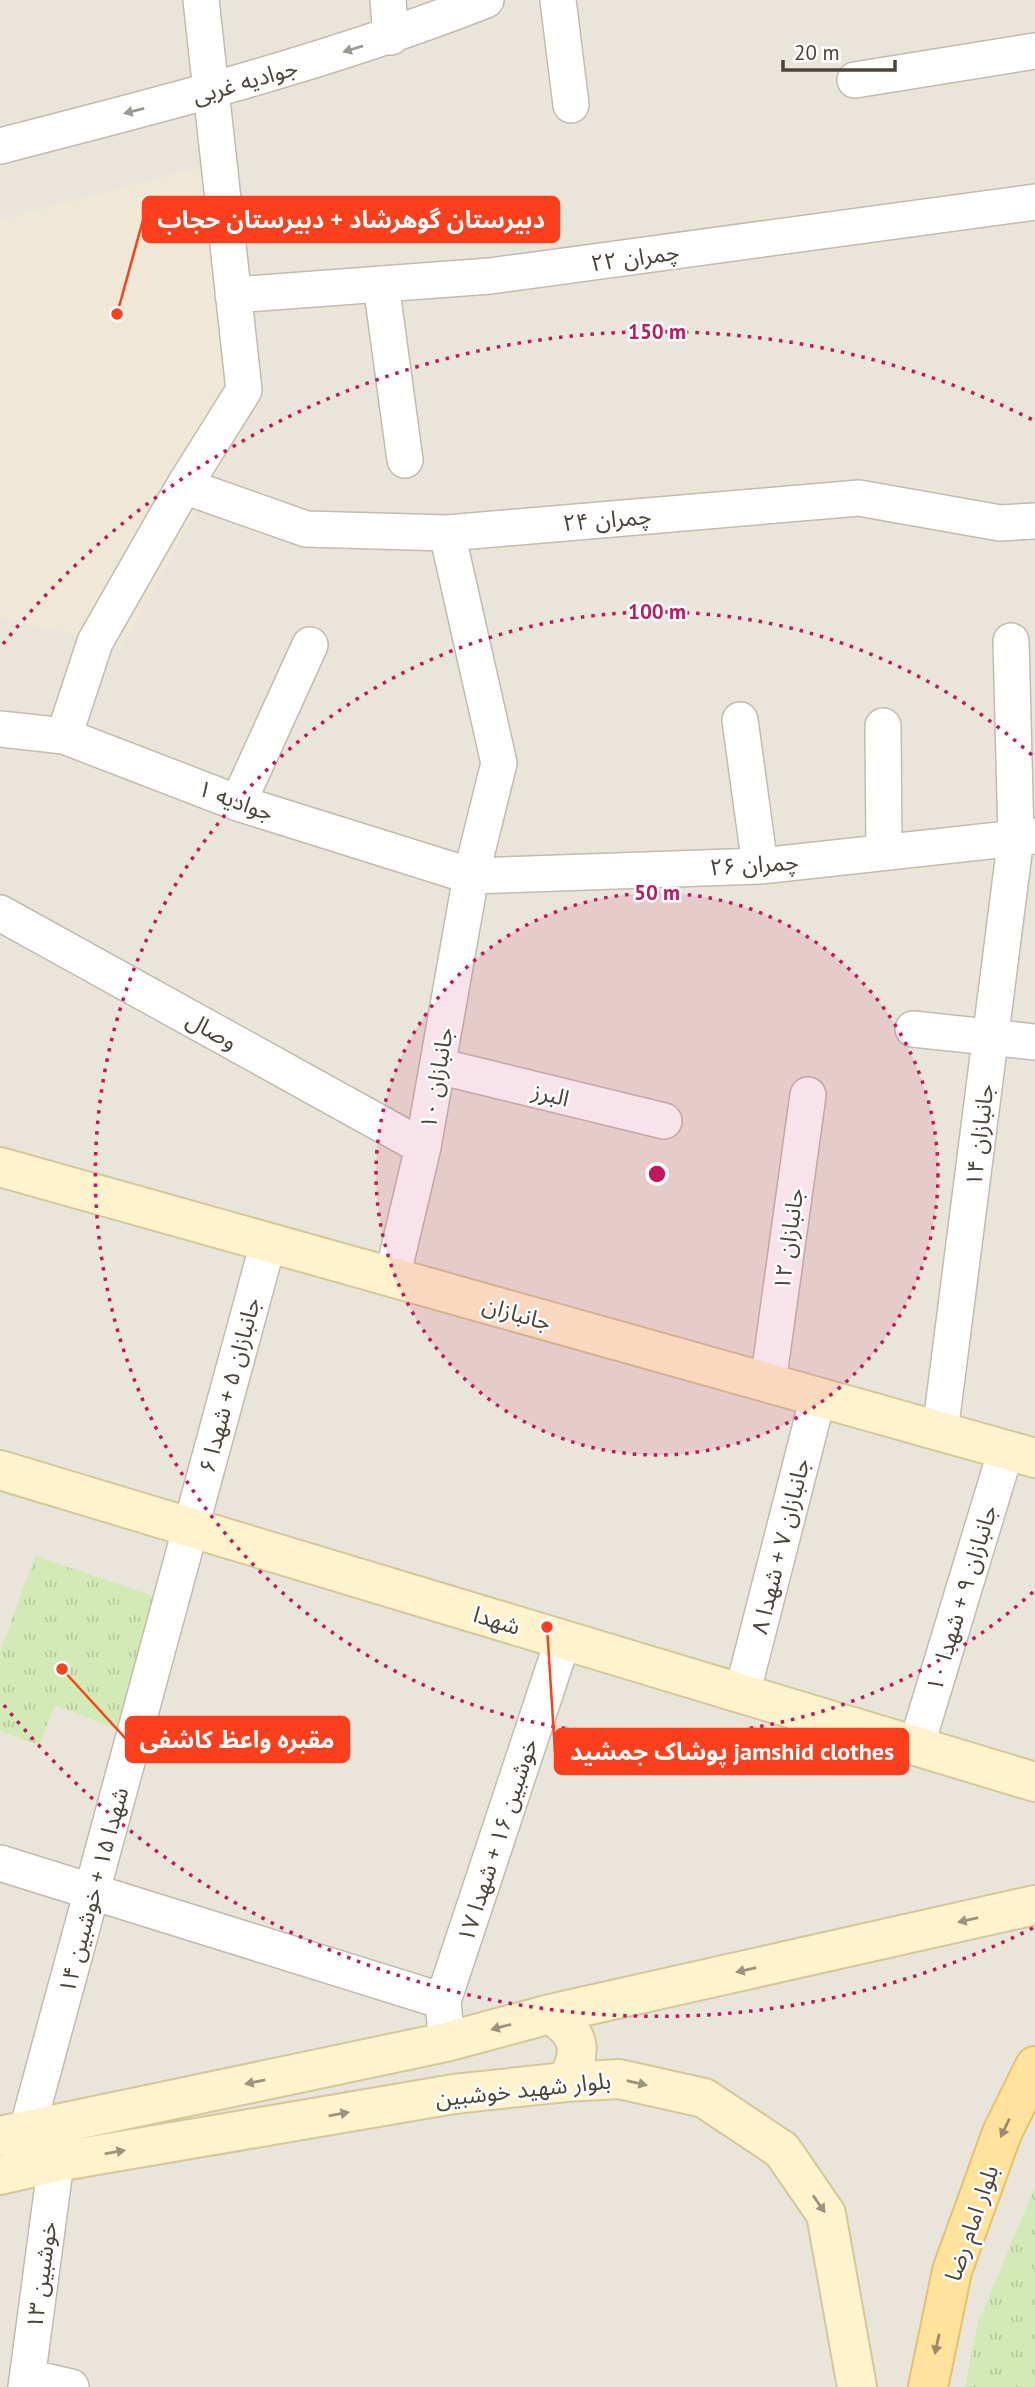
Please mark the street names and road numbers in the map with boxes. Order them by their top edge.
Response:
street label: جوادیه غربی [189,52,301,110]
street label: چمران ۲۲ [589,236,681,279]
street label: چمران ۲۴ [561,501,653,538]
street label: جوادیه ۱ [194,773,278,827]
street label: چمران ۲۶ [709,846,800,883]
street label: وصال [181,1004,243,1056]
street label: جانبازان ۱۰ [413,1025,459,1131]
street label: البرز [529,1075,572,1113]
street label: جانبازان ۱۴ [958,1082,1000,1188]
street label: جانبازان ۱۲ [767,1186,809,1292]
street label: جانبازان [479,1289,555,1337]
street label: جانبازان ۵ + شهدا ۶ [192,1294,266,1476]
street label: جانبازان ۷ + شهدا ۸ [744,1455,816,1637]
street label: جانبازان ۹ + شهدا ۱۰ [919,1501,1003,1695]
street label: شهدا [470,1599,524,1641]
street label: خوشبین ۱۶ + شهدا ۱۷ [450,1735,544,1945]
street label: شهدا ۱۵ + خوشبین ۱۴ [52,1784,134,1996]
street label: بلوار شهید خوشبین [434,2065,612,2113]
street label: بلوار امام رضا [938,2161,1008,2286]
street label: خوشبین ۱۳ [19,2219,63,2331]

